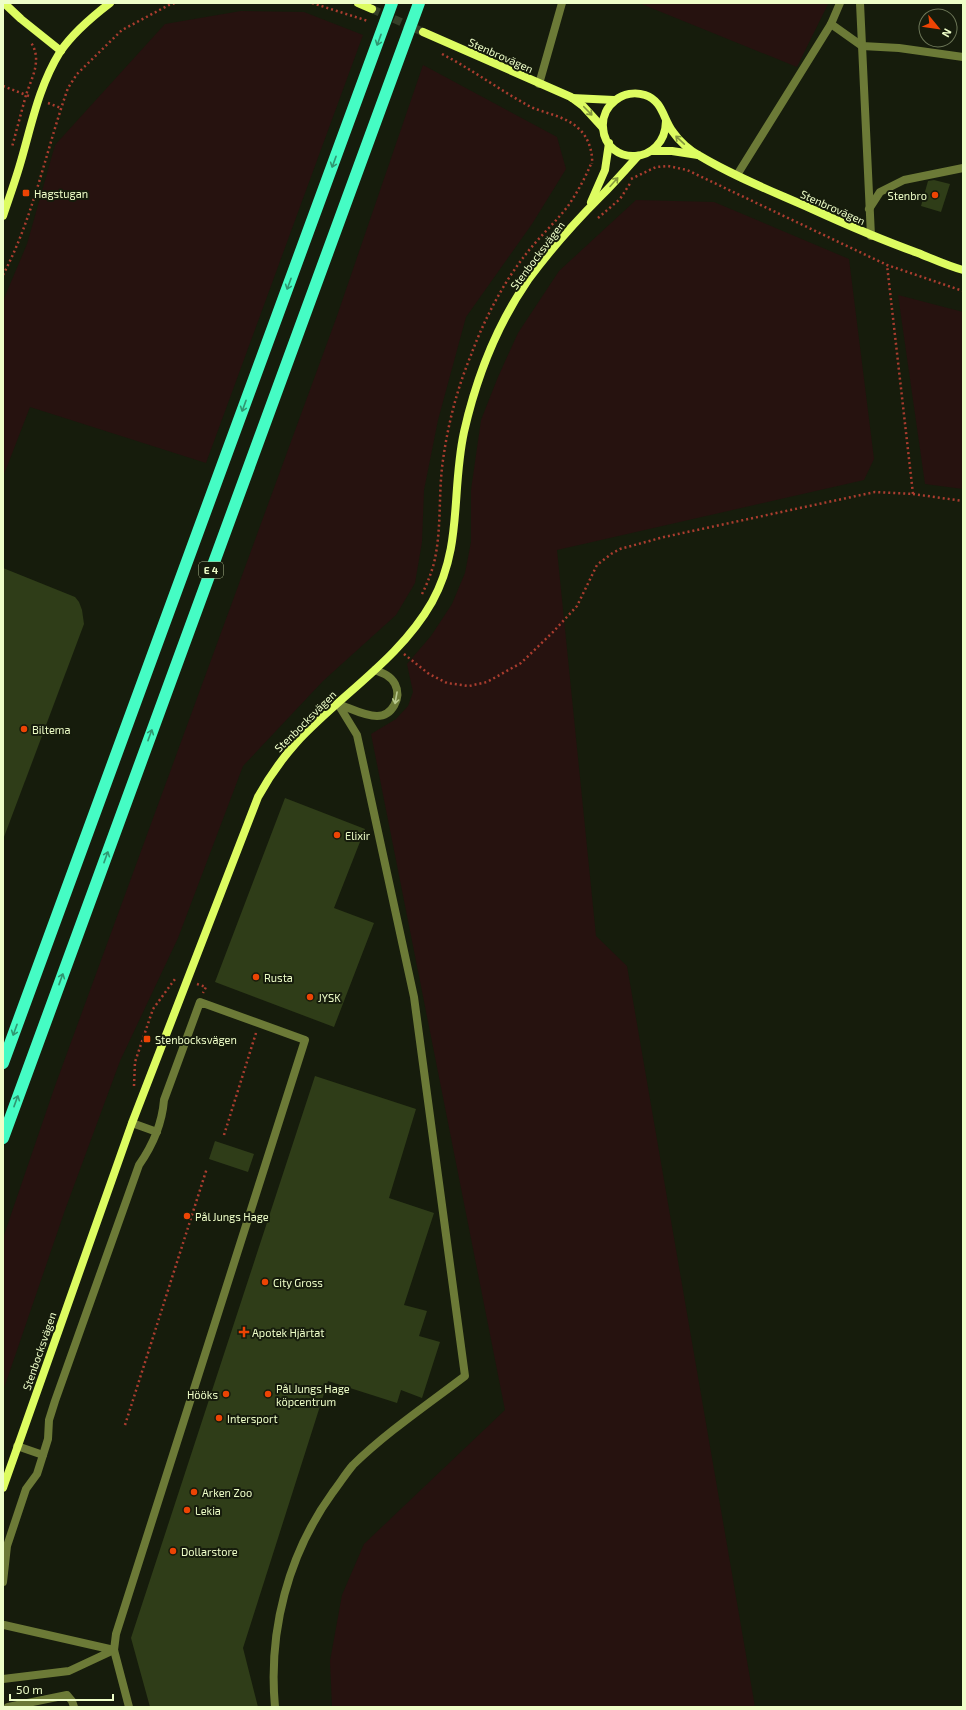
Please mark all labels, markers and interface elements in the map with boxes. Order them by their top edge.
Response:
north arrow [918,8,958,48]
text: N [940,26,955,40]
one-way arrow [374,33,382,45]
street label: Stenbrovägen [467,35,535,75]
one-way arrow [583,106,593,116]
one-way arrow [675,135,685,145]
one-way arrow [329,155,337,167]
one-way arrow [609,177,618,187]
place label: Hagstugan [34,187,88,200]
street label: Stenbrovägen [799,187,867,227]
marker: Hagstugan [21,188,31,198]
place label: Stenbro [888,189,927,202]
marker: Stenbro [930,190,940,200]
street label: Stenbocksvägen [507,218,567,292]
one-way arrow [285,277,292,290]
one-way arrow [240,399,248,411]
road number: E 4 [199,562,223,578]
street label: Stenbocksvägen [271,687,339,755]
one-way arrow [392,691,400,704]
place label: Biltema [32,723,71,736]
marker: Biltema [19,724,29,734]
one-way arrow [147,729,155,741]
place label: Elixir [345,829,371,842]
marker: Elixir [332,830,342,840]
one-way arrow [102,851,110,863]
place label: Rusta [264,971,293,984]
marker: Rusta [251,972,261,982]
one-way arrow [58,974,66,986]
place label: JYSK [318,991,341,1004]
marker: JYSK [305,992,315,1002]
one-way arrow [11,1024,19,1036]
place label: Stenbocksvägen [155,1033,237,1046]
marker: Stenbocksvägen [142,1034,152,1044]
one-way arrow [13,1096,21,1108]
place label: Pål Jungs Hage [195,1210,269,1223]
marker: Pål Jungs Hage [182,1211,192,1221]
place label: City Gross [273,1276,323,1289]
marker: City Gross [260,1277,270,1287]
street label: Stenbocksvägen [20,1310,58,1392]
place label: Apotek Hjärtat [252,1326,324,1340]
marker: Apotek Hjärtat [239,1327,249,1337]
place label: Pål Jungs Hage köpcentrum [276,1382,350,1408]
place label: Hööks [187,1388,218,1401]
marker: Hööks [221,1389,231,1399]
marker: Pål Jungs Hage köpcentrum [263,1389,273,1399]
place label: Intersport [227,1412,278,1425]
marker: Intersport [214,1413,224,1423]
place label: Arken Zoo [202,1486,252,1499]
marker: Arken Zoo [189,1487,199,1497]
place label: Lekia [195,1504,221,1517]
marker: Lekia [182,1505,192,1515]
place label: Dollarstore [181,1545,238,1558]
marker: Dollarstore [168,1546,178,1556]
scale bar [10,1676,113,1702]
text: 50 m [16,1682,43,1696]

